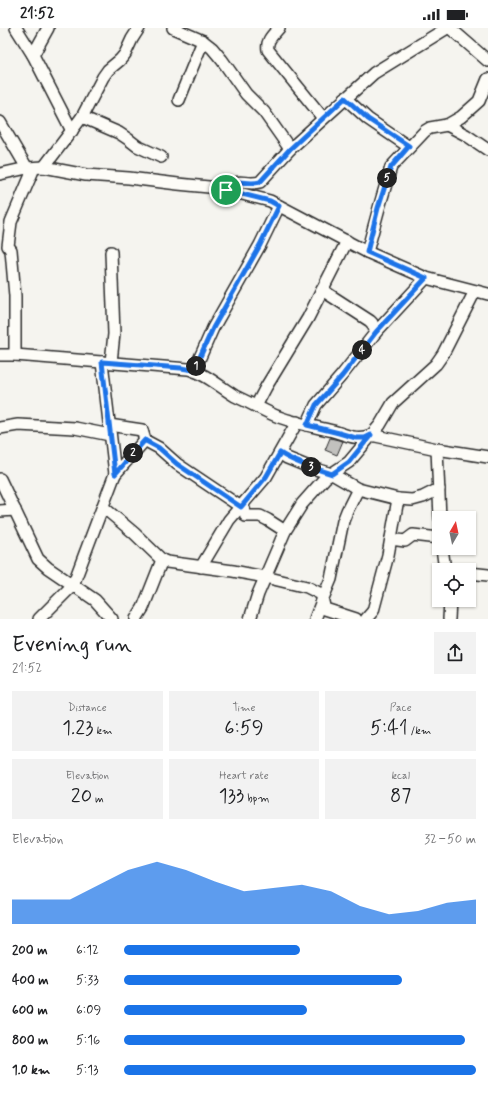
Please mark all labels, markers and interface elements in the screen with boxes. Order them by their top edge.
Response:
text: 21:52 [20,4,55,24]
pin: 5 [377,168,397,188]
text: 5 [384,171,390,185]
pin [209,173,243,207]
icon: arrive [215,179,237,201]
pin: 4 [352,340,372,360]
text: 4 [359,343,365,357]
pin: 1 [186,356,206,376]
text: 1 [194,359,198,373]
pin: 2 [123,443,143,463]
text: 2 [130,446,136,460]
pin: 3 [301,457,321,477]
text: 3 [309,460,313,474]
north arrow [432,511,476,555]
map controls [432,511,476,607]
button: locate [432,563,476,607]
text: Evening run [12,631,132,659]
button: share [434,632,476,674]
text: 21:52 [12,660,42,677]
text: Distance [68,701,107,715]
text: Time [232,701,256,715]
text: Pace [390,701,412,715]
text: 1.23 [62,715,94,742]
text: 6:59 [224,715,264,742]
text: 5:41 [370,715,408,742]
text: km [94,724,113,738]
text: /km [408,724,431,738]
text: Elevation [66,769,109,783]
text: Heart rate [219,769,269,783]
text: kcal [391,769,410,783]
text: 20 [71,783,92,810]
text: 133 [219,783,244,810]
text: 87 [390,783,411,810]
text: m [92,792,104,806]
text: bpm [244,792,269,806]
text: Elevation [12,831,63,848]
text: 32–50 m [424,831,476,848]
text: 200 m [12,942,47,959]
text: 6:12 [76,942,99,959]
text: 400 m [12,972,49,989]
text: 5:33 [76,972,99,989]
text: 600 m [12,1002,48,1019]
text: 6:09 [76,1002,101,1019]
text: 800 m [12,1032,48,1049]
text: 5:16 [76,1032,100,1049]
text: 1.0 km [12,1062,50,1079]
text: 5:13 [76,1062,99,1079]

